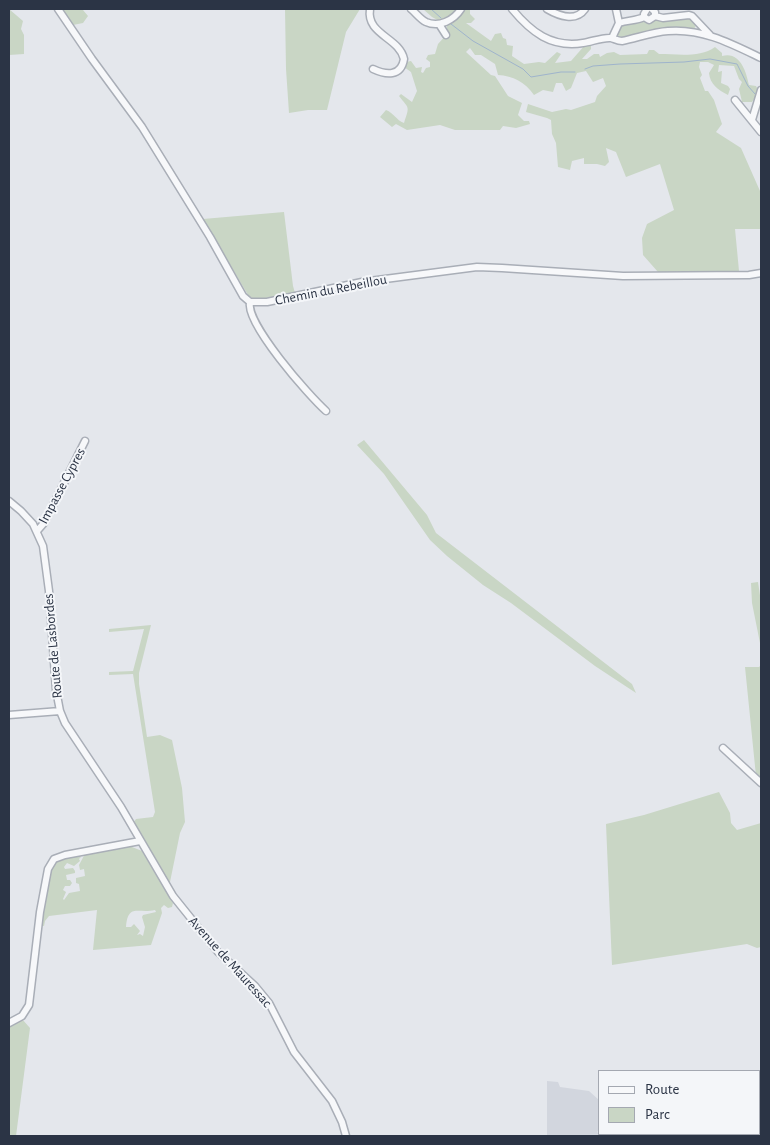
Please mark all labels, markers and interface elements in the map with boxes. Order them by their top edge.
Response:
street label: Chemin du Rebeillou [274,271,388,309]
street label: Impasse Cypres [35,445,89,527]
street label: Route de Lasbordes [40,593,66,699]
street label: Avenue de Mauressac [185,913,275,1011]
legend [598,1070,760,1135]
text: Route [645,1082,679,1097]
text: Parc [645,1107,670,1122]

